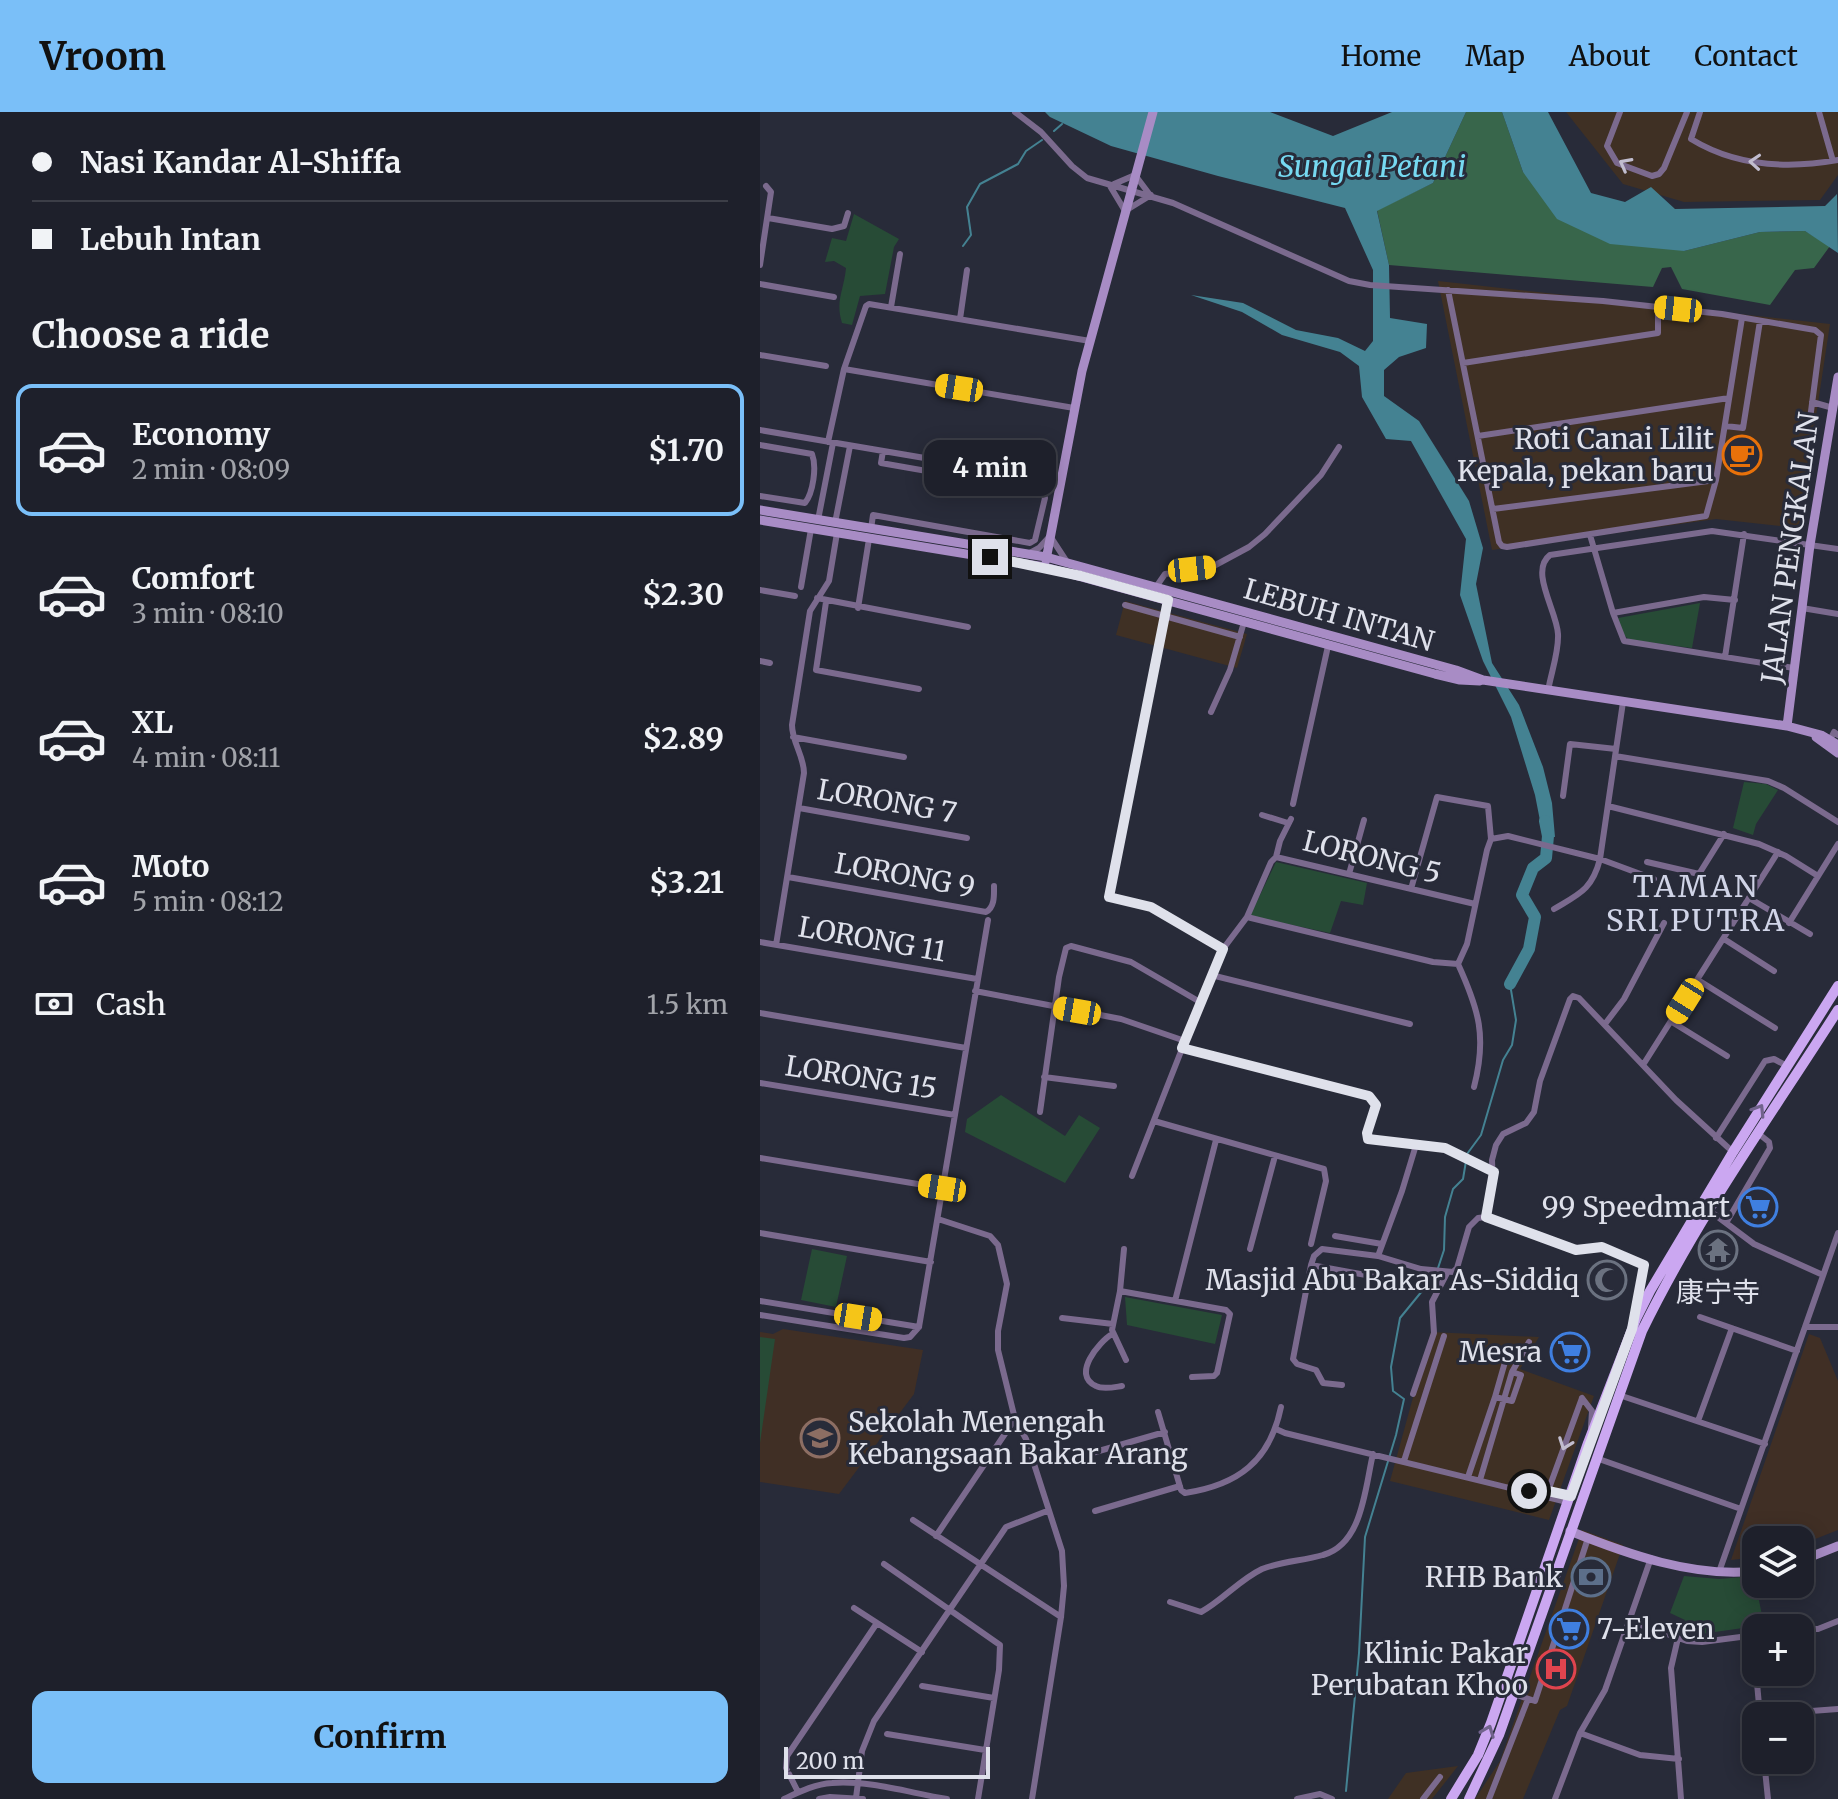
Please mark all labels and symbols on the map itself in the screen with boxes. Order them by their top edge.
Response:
water label: Sungai Petani [1278,147,1466,185]
one-way arrow [1748,154,1761,171]
one-way arrow [1619,159,1633,174]
car [1653,295,1703,323]
car [933,372,985,404]
street label: JALAN PENGKALAN [1753,410,1827,687]
place label: Roti Canai Lilit Kepala, pekan baru [1457,421,1714,489]
cafe icon: Roti Canai Lilit Kepala, pekan baru [1721,434,1763,476]
callout: 4 min [924,441,1056,497]
route end [972,539,1008,575]
car [1167,555,1217,583]
street label: LEBUH INTAN [1240,571,1438,659]
street label: LORONG 7 [815,771,959,831]
street label: LORONG 5 [1299,822,1445,892]
street label: LORONG 9 [832,845,978,905]
district label: TAMAN SRI PUTRA [1606,867,1786,939]
street label: LORONG 11 [795,908,949,970]
car [1662,974,1708,1028]
car [1051,995,1103,1027]
street label: LORONG 15 [783,1047,939,1107]
one-way arrow [1749,1104,1765,1119]
car [916,1172,968,1204]
supermarket icon: 99 Speedmart [1737,1186,1779,1228]
place label: 99 Speedmart [1542,1189,1730,1225]
temple icon: 康宁寺 [1697,1229,1739,1271]
mosque icon: Masjid Abu Bakar As-Siddiq [1586,1259,1628,1301]
place label: Masjid Abu Bakar As-Siddiq [1205,1262,1579,1298]
place label: 康宁寺 [1676,1274,1760,1310]
car [832,1301,884,1333]
supermarket icon: Mesra [1549,1331,1591,1373]
place label: Mesra [1459,1334,1542,1370]
place label: Sekolah Menengah Kebangsaan Bakar Arang [848,1404,1188,1472]
school or university icon: Sekolah Menengah Kebangsaan Bakar Arang [799,1417,841,1459]
one-way arrow [1558,1437,1575,1451]
route start [1511,1473,1547,1509]
bank icon: RHB Bank [1570,1556,1612,1598]
place label: RHB Bank [1425,1559,1563,1595]
supermarket icon: 7-Eleven [1548,1608,1590,1650]
place label: 7-Eleven [1597,1611,1715,1647]
place label: Klinic Pakar Perubatan Khoo [1311,1635,1528,1703]
hospital icon: Klinic Pakar Perubatan Khoo [1535,1648,1577,1690]
one-way arrow [1478,1725,1495,1739]
scale bar [784,1743,990,1779]

